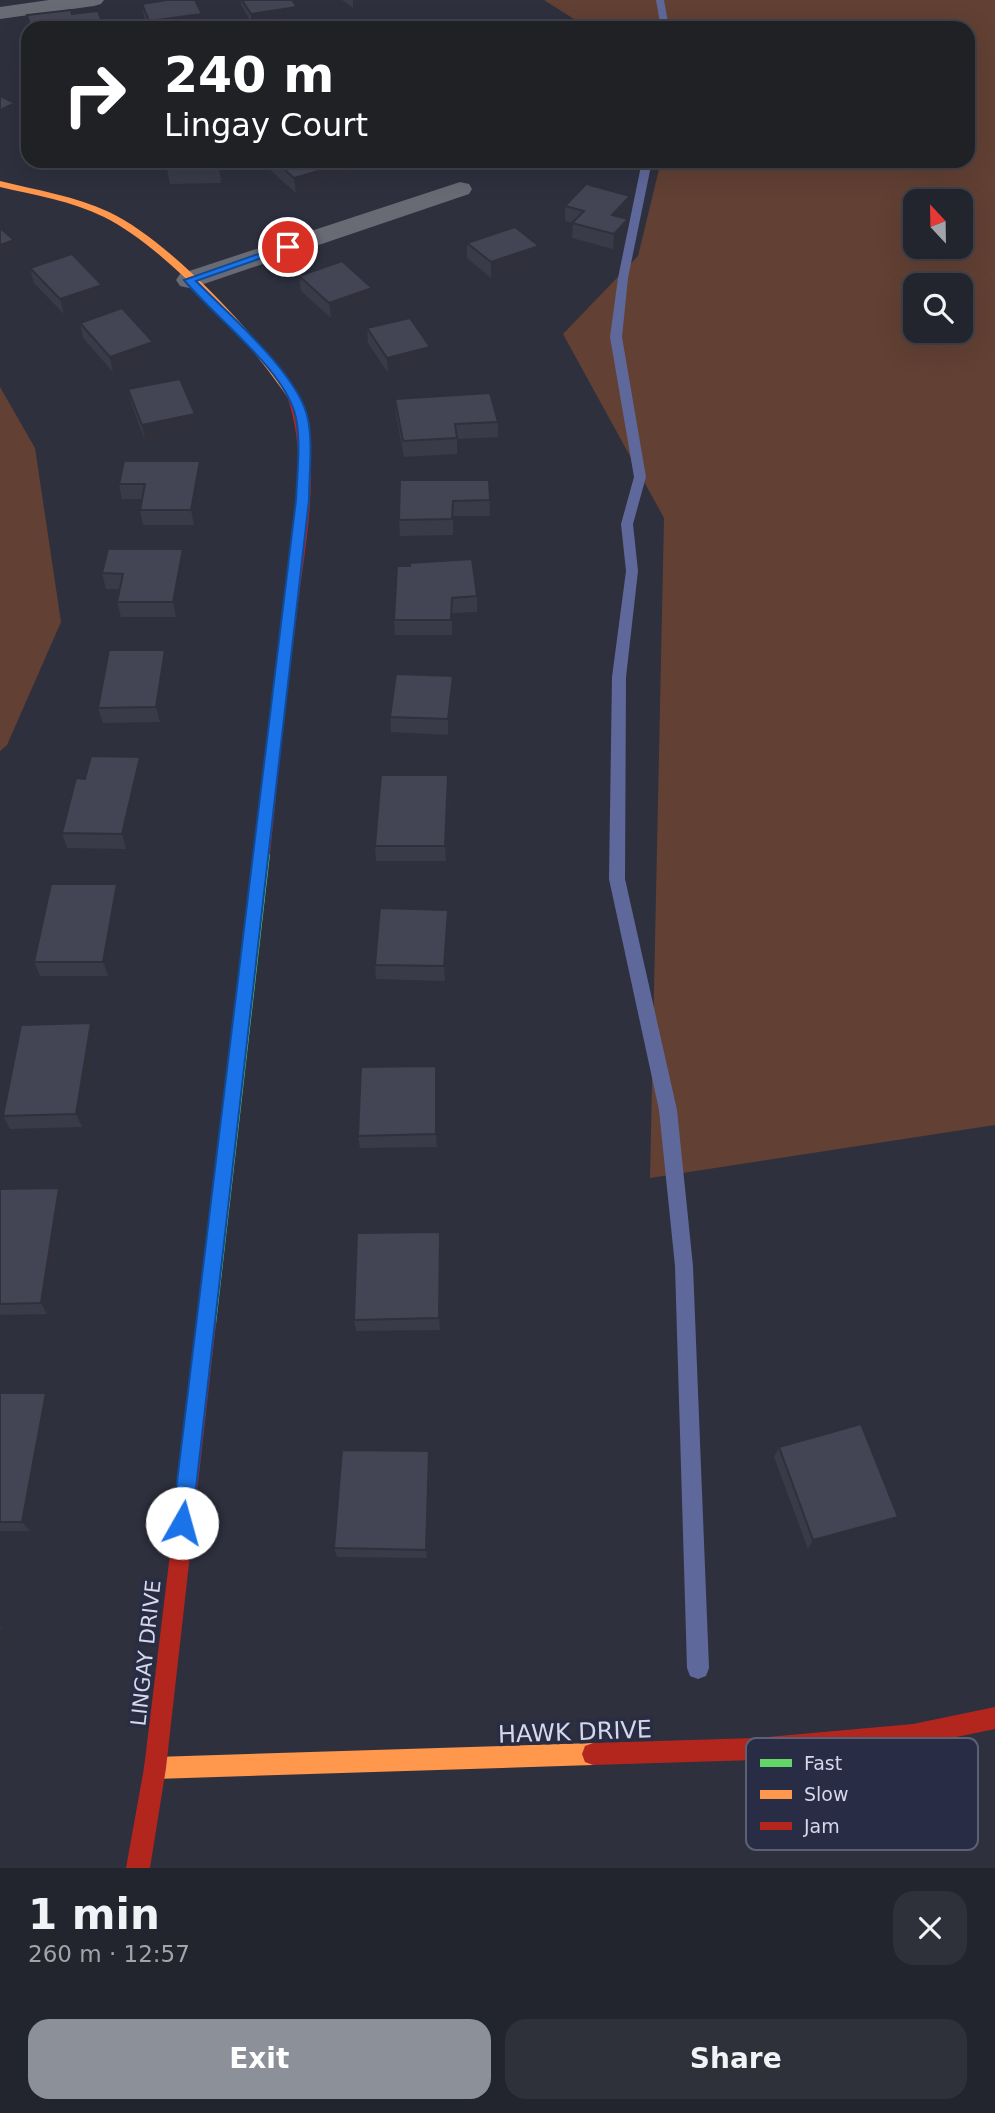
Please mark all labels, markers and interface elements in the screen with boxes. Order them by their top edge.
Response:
text: 240 m [164,47,334,104]
icon: right [49,49,140,140]
text: Lingay Court [164,106,368,144]
north arrow [903,189,973,259]
map controls [903,189,973,343]
pin [258,217,318,277]
icon: arrive [269,228,307,266]
button: search [903,273,973,343]
position arrow [145,1486,219,1560]
street label: LINGAY DRIVE [126,1579,166,1727]
street label: HAWK DRIVE [498,1715,652,1749]
legend [746,1738,978,1850]
text: Fast [804,1752,842,1774]
text: Slow [804,1783,849,1805]
text: Jam [803,1815,840,1837]
text: 1 min [28,1890,160,1939]
button: close [893,1891,967,1965]
text: 260 m · 12:57 [28,1941,190,1967]
button: Exit [28,2019,491,2099]
button: Share [505,2019,967,2099]

